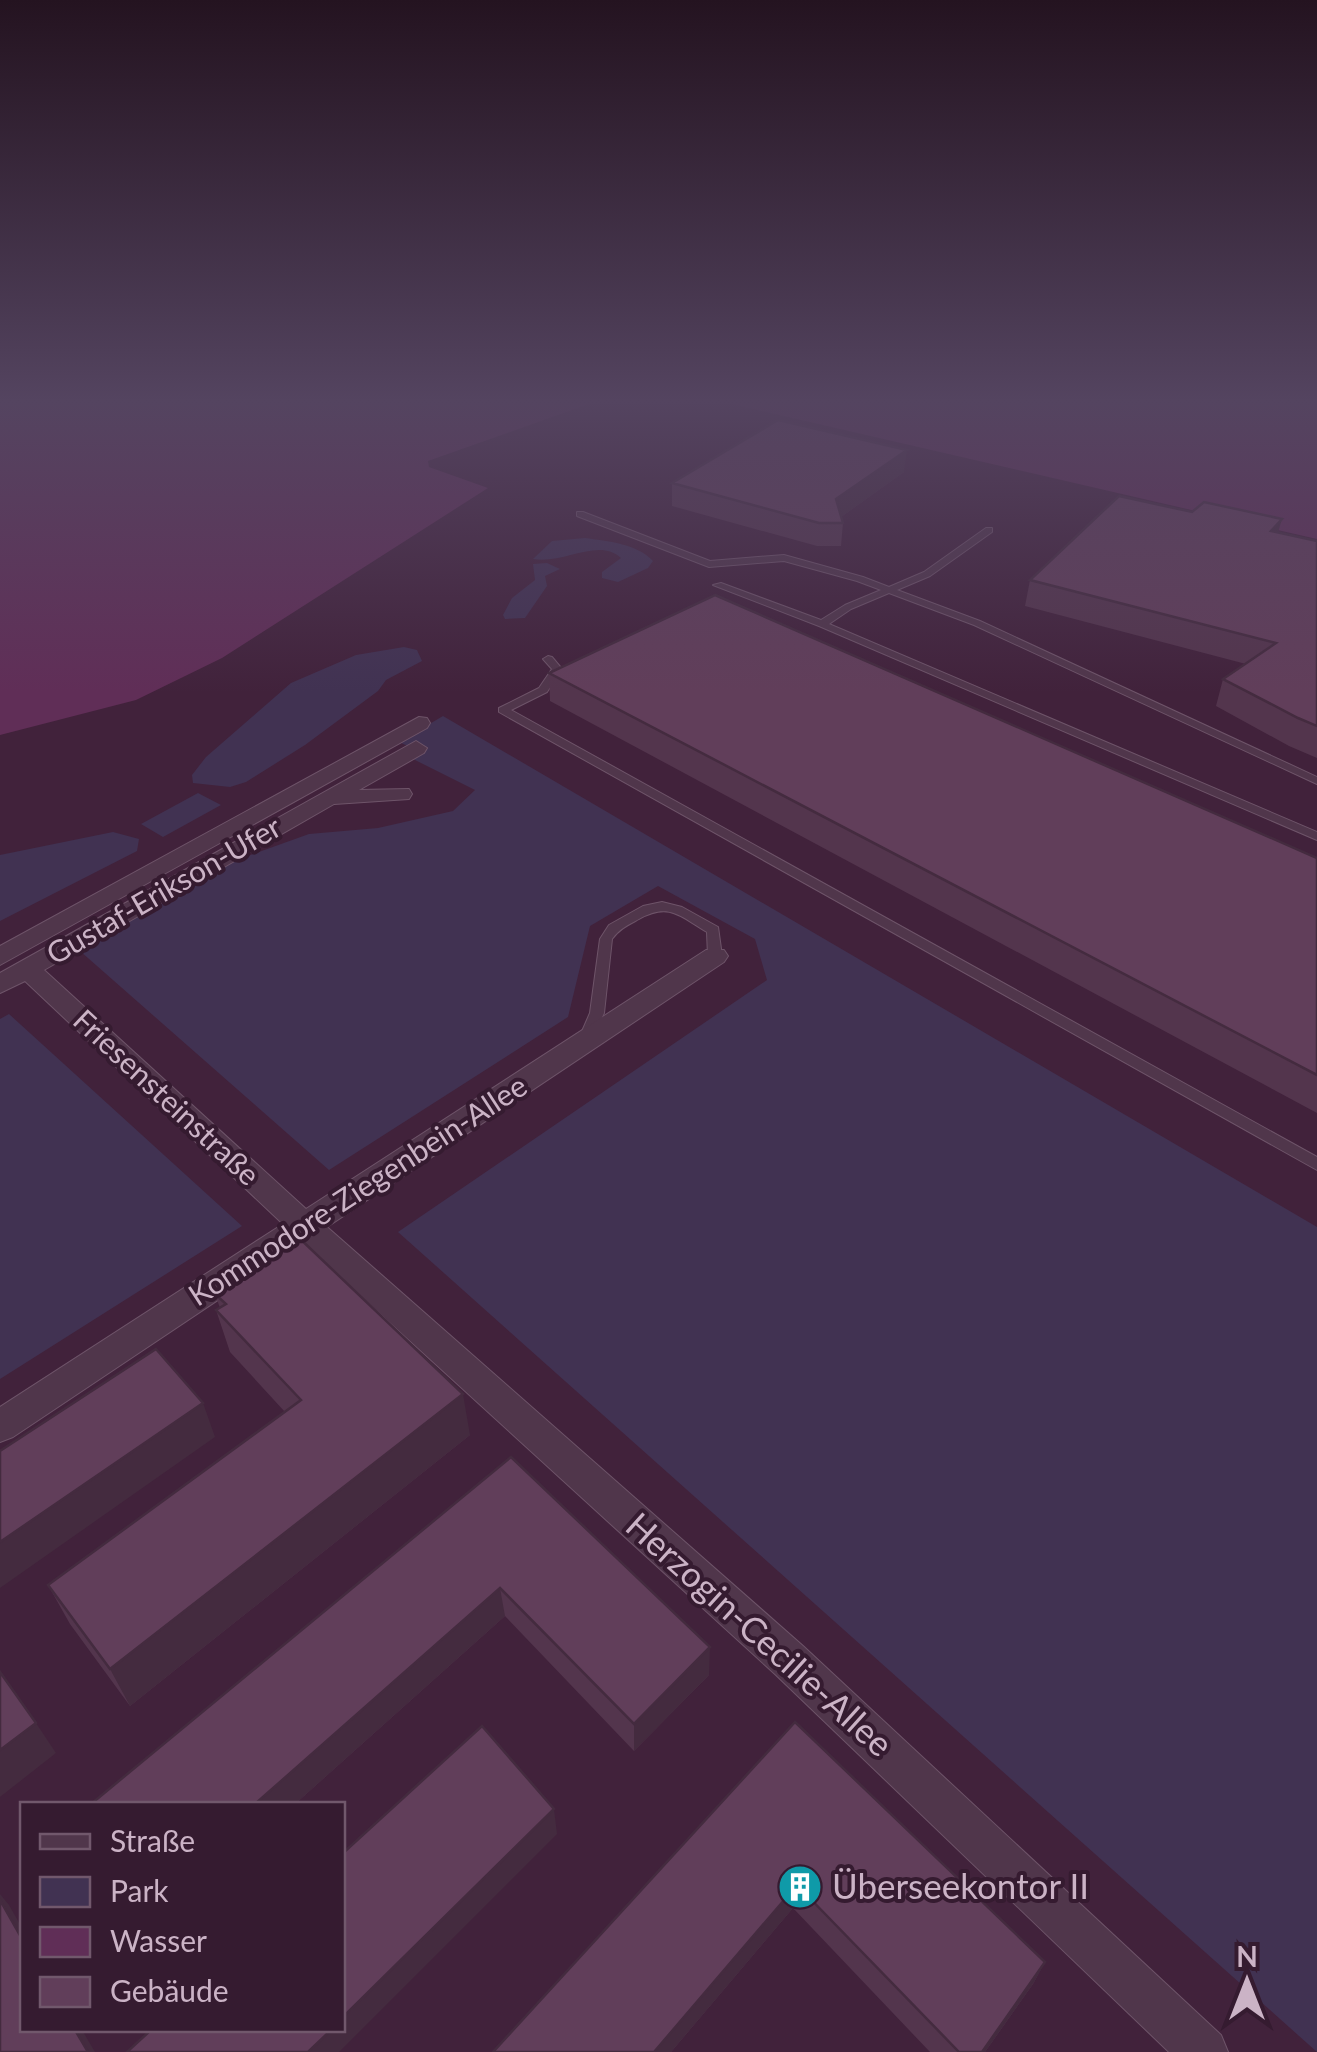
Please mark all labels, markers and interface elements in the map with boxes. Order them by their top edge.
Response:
street label: Gustaf-Erikson-Ufer [39,807,287,971]
street label: Friesensteinstraße [67,1001,268,1192]
street label: Kommodore-Ziegenbein-Allee [181,1066,533,1312]
street label: Herzogin-Cecilie-Allee [619,1503,902,1764]
legend [20,1802,345,2032]
text: Straße [110,1822,195,1858]
building icon: Überseekontor II [777,1864,823,1910]
place label: Überseekontor II [832,1864,1089,1906]
text: Park [110,1872,169,1908]
text: Wasser [110,1922,207,1958]
north arrow [1197,1932,1297,2032]
text: N [1236,1939,1258,1973]
text: Gebäude [110,1972,229,2008]

